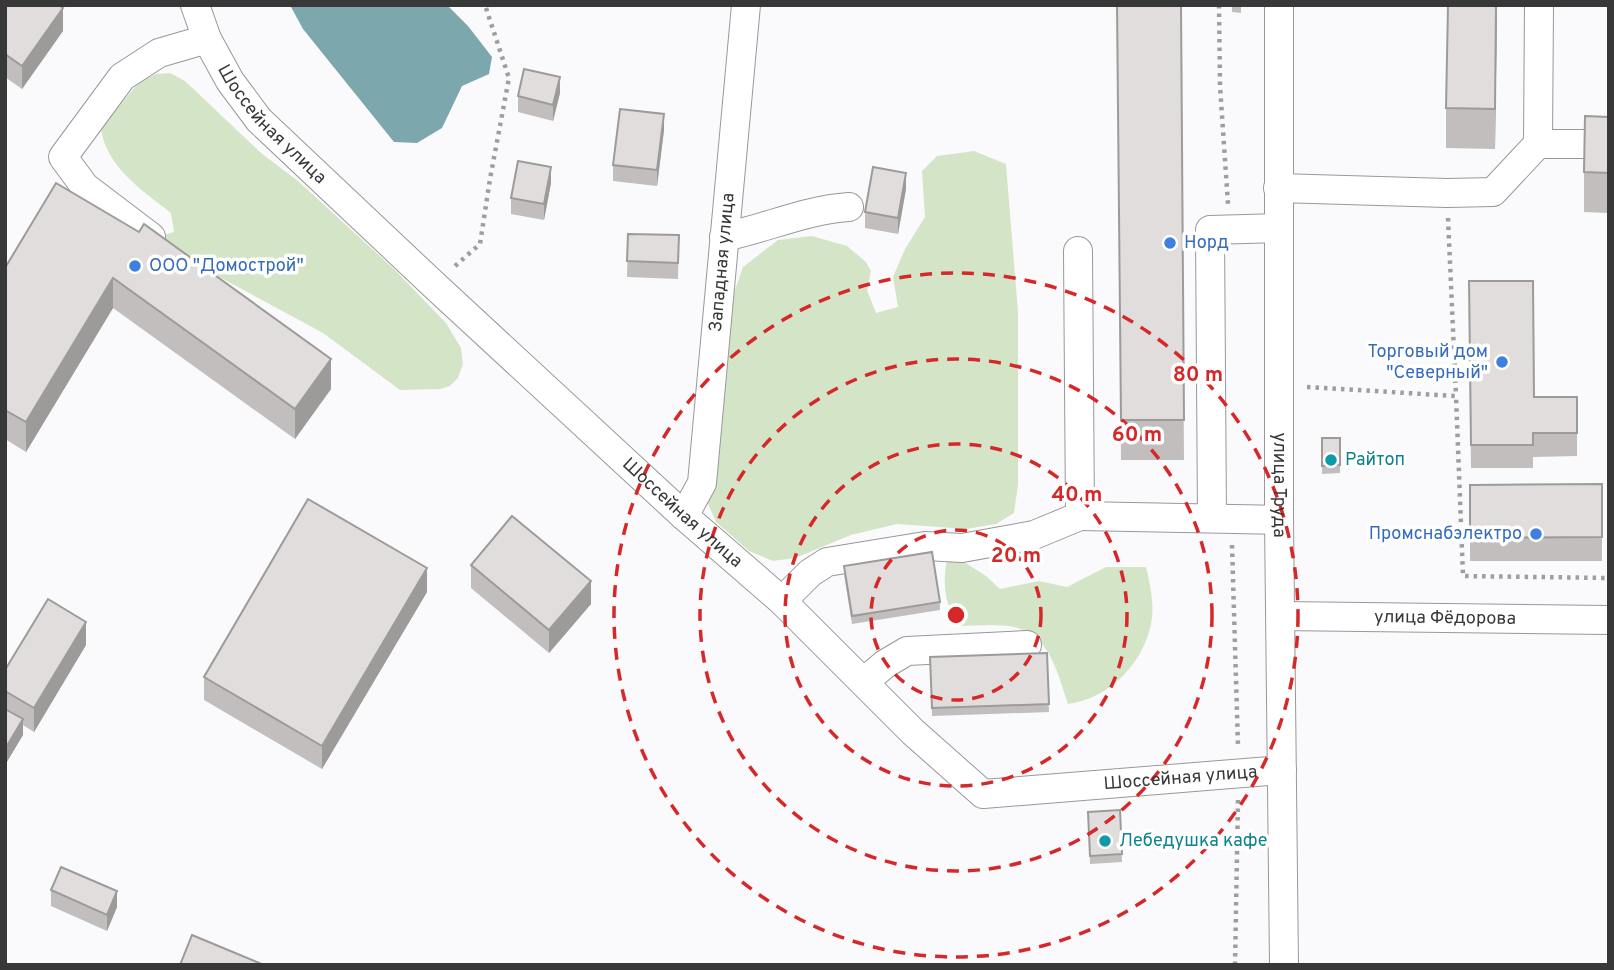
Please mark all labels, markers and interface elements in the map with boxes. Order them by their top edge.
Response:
street label: Шоссейная улица [212,61,331,189]
street label: Западная улица [704,192,740,333]
place label: Норд [1184,232,1229,255]
marker: Норд [1162,235,1178,251]
place label: ООО "Домострой" [149,255,304,278]
marker: ООО "Домострой" [127,258,143,274]
place label: Торговый дом "Северный" [1368,341,1488,385]
marker: Торговый дом "Северный" [1494,354,1510,370]
text: 80 m [1173,362,1223,389]
text: 60 m [1112,422,1162,449]
street label: улица Труда [1267,432,1291,538]
place label: Райтоп [1345,449,1405,472]
marker: Райтоп [1323,452,1339,468]
street label: Шоссейная улица [617,453,747,573]
text: 40 m [1052,482,1102,509]
place label: Промснабэлектро [1369,523,1522,546]
marker: Промснабэлектро [1528,526,1544,542]
text: 20 m [991,543,1041,570]
centre of rings [944,603,968,627]
street label: улица Фёдорова [1374,606,1516,630]
street label: Шоссейная улица [1103,761,1258,796]
place label: Лебедушка кафе [1119,830,1267,853]
marker: Лебедушка кафе [1097,833,1113,849]

